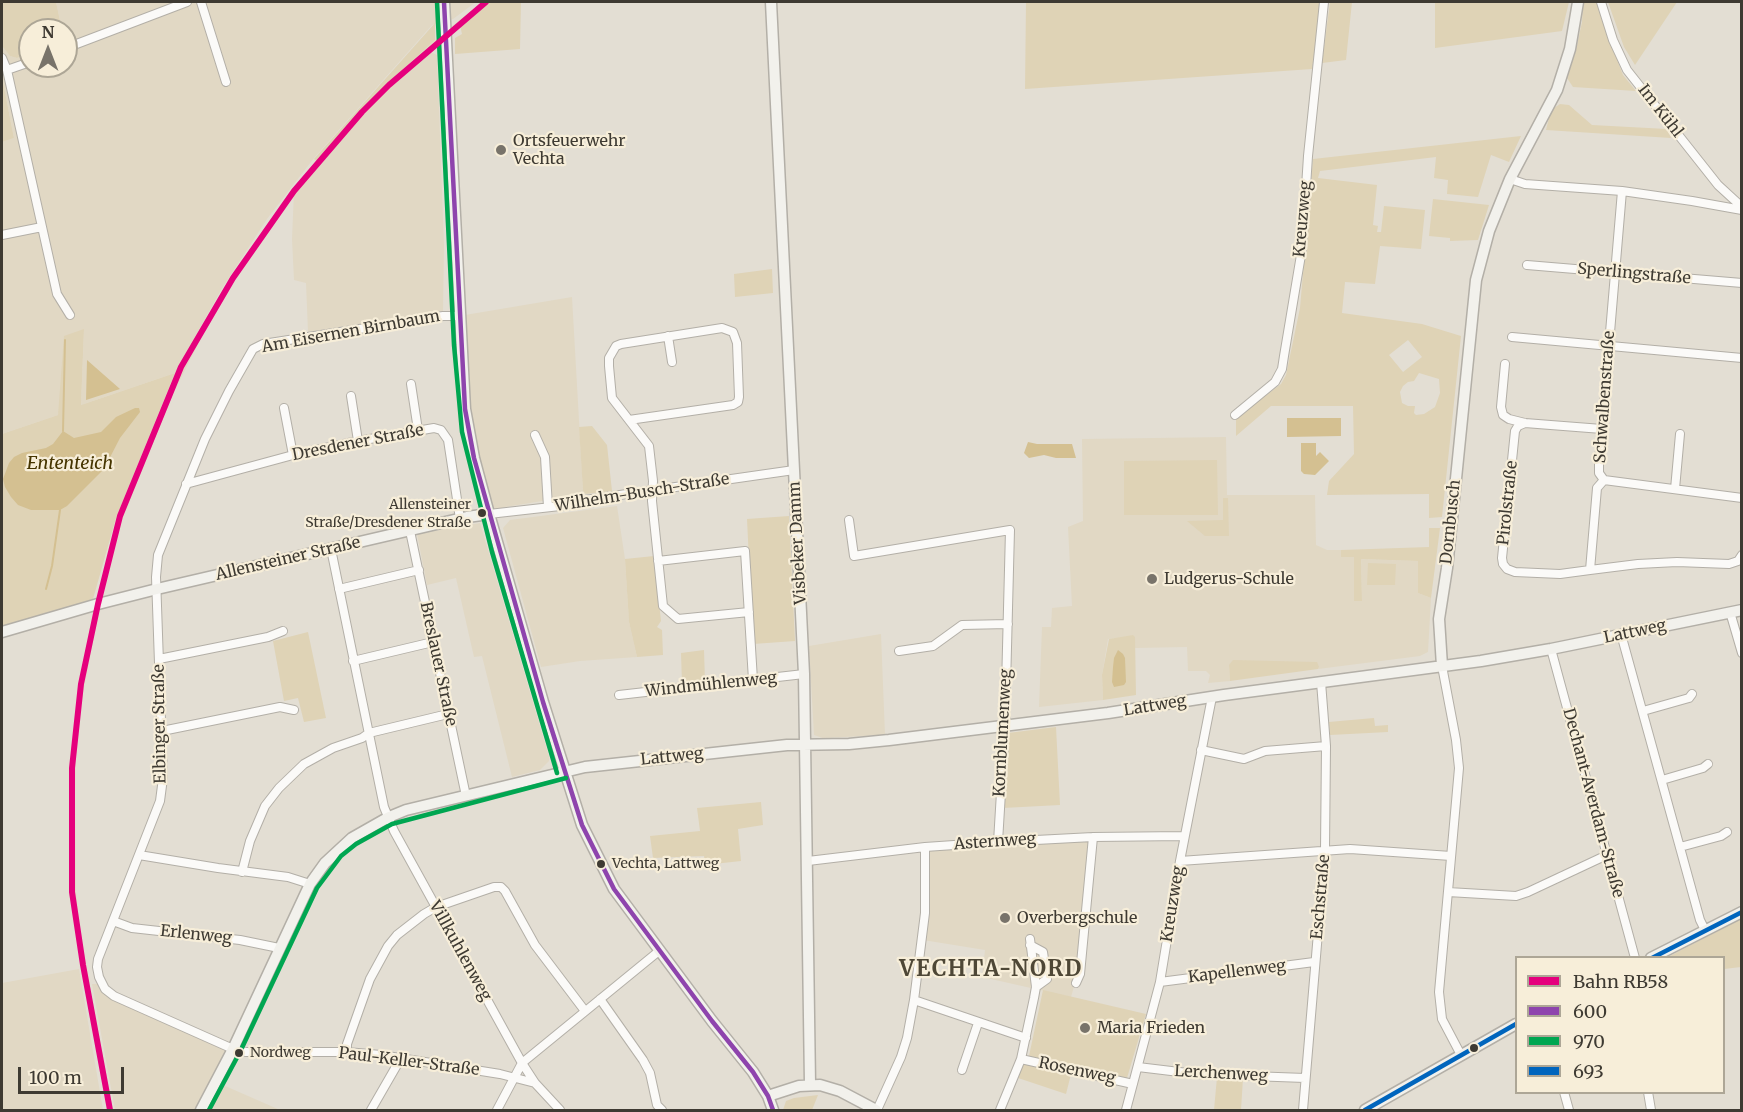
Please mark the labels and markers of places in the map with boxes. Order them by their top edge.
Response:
place label: Ortsfeuerwehr Vechta [513,131,625,169]
marker: Ortsfeuerwehr Vechta [494,143,508,157]
place label: Allensteiner Straße/Dresdener Straße [305,497,471,530]
marker: Allensteiner Straße/Dresdener Straße [476,507,488,519]
place label: Ludgerus-Schule [1164,569,1294,589]
marker: Ludgerus-Schule [1145,572,1159,586]
place label: Vechta, Lattweg [612,856,719,872]
marker: Vechta, Lattweg [595,858,607,870]
place label: Overbergschule [1017,908,1137,928]
marker: Overbergschule [998,911,1012,925]
place label: Maria Frieden [1097,1018,1205,1038]
marker: Maria Frieden [1078,1021,1092,1035]
unlabelled marker [1468,1042,1480,1054]
place label: Nordweg [250,1045,311,1061]
marker: Nordweg [233,1047,245,1059]

